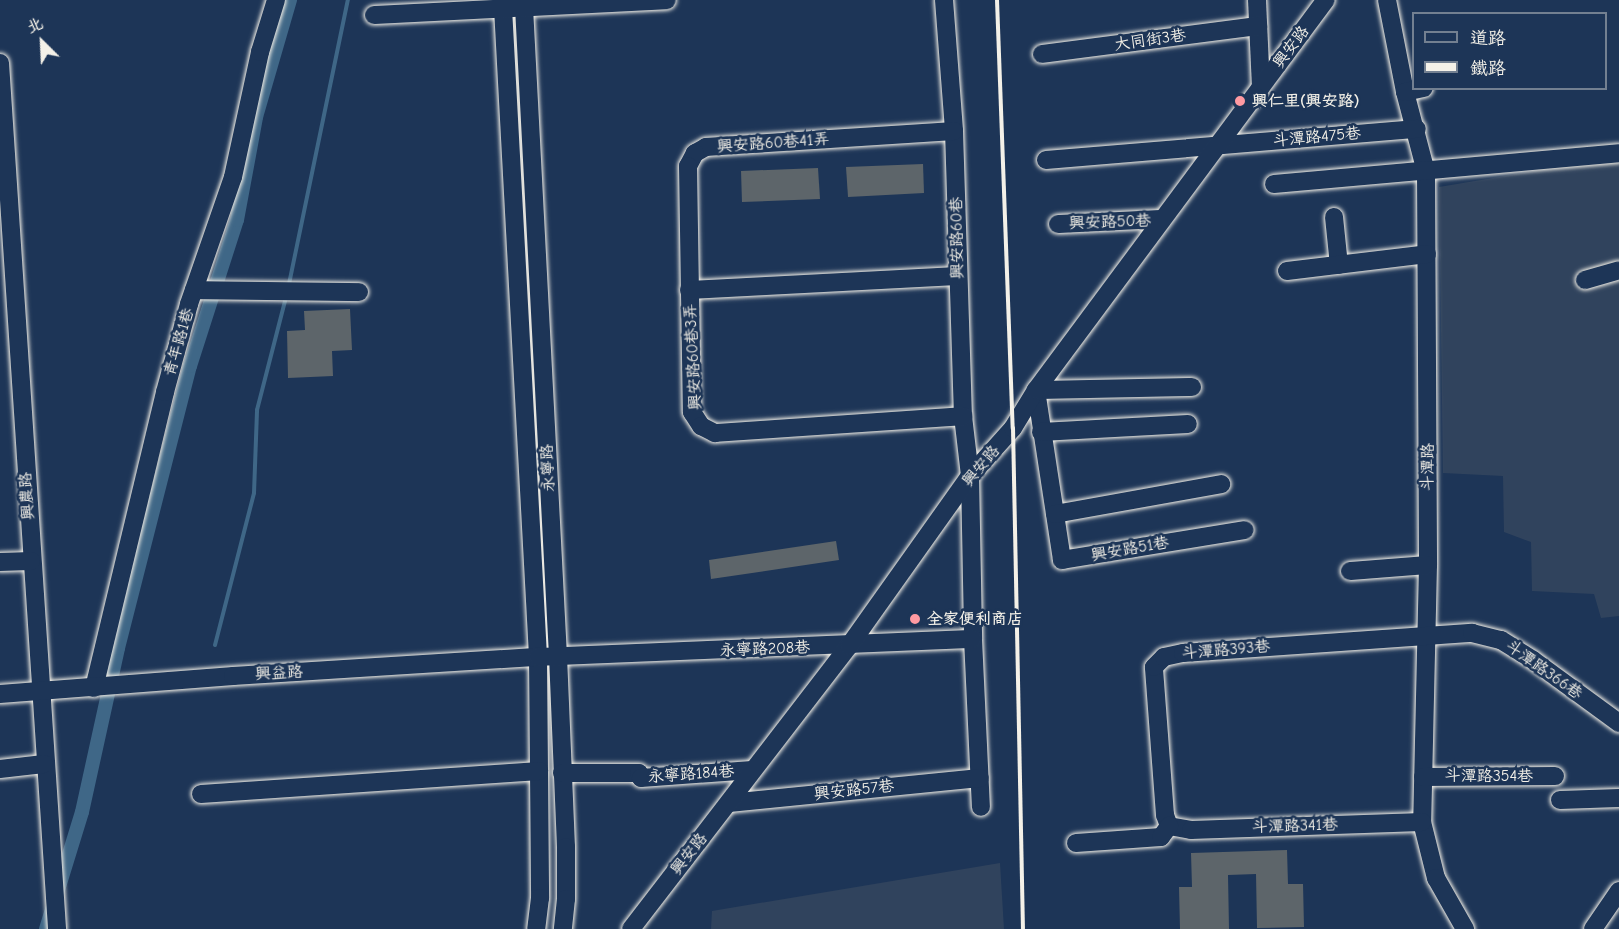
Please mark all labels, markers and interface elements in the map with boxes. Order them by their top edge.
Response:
north arrow [12,12,72,72]
legend [1412,12,1607,90]
text: 北 [24,14,46,37]
street label: 興安路 [1269,22,1313,72]
street label: 大同街3巷 [1113,25,1187,55]
text: 道路 [1470,28,1506,49]
text: 鐵路 [1470,58,1506,79]
place label: 興仁里(興安路) [1252,91,1359,111]
marker: 興仁里(興安路) [1233,94,1247,108]
street label: 斗潭路475巷 [1272,124,1362,150]
street label: 興安路60巷41弄 [716,129,830,157]
street label: 興安路60巷 [947,197,967,279]
street label: 興安路50巷 [1068,211,1152,233]
street label: 興安路60巷3弄 [681,303,705,411]
street label: 青年路1巷 [160,306,198,378]
street label: 興安路 [958,441,1004,491]
street label: 斗潭路 [1418,443,1438,491]
street label: 永寧路 [537,444,559,492]
street label: 興農路 [16,471,38,521]
street label: 興安路51巷 [1089,533,1171,565]
place label: 全家便利商店 [927,609,1023,629]
marker: 全家便利商店 [908,612,922,626]
street label: 斗潭路366巷 [1502,636,1586,704]
street label: 斗潭路393巷 [1181,637,1271,663]
street label: 永寧路208巷 [720,638,810,660]
street label: 興益路 [255,662,303,684]
street label: 永寧路184巷 [647,761,735,787]
street label: 斗潭路354巷 [1445,766,1533,786]
street label: 興安路57巷 [813,776,895,804]
street label: 斗潭路341巷 [1252,815,1338,837]
street label: 興安路 [667,829,711,879]

